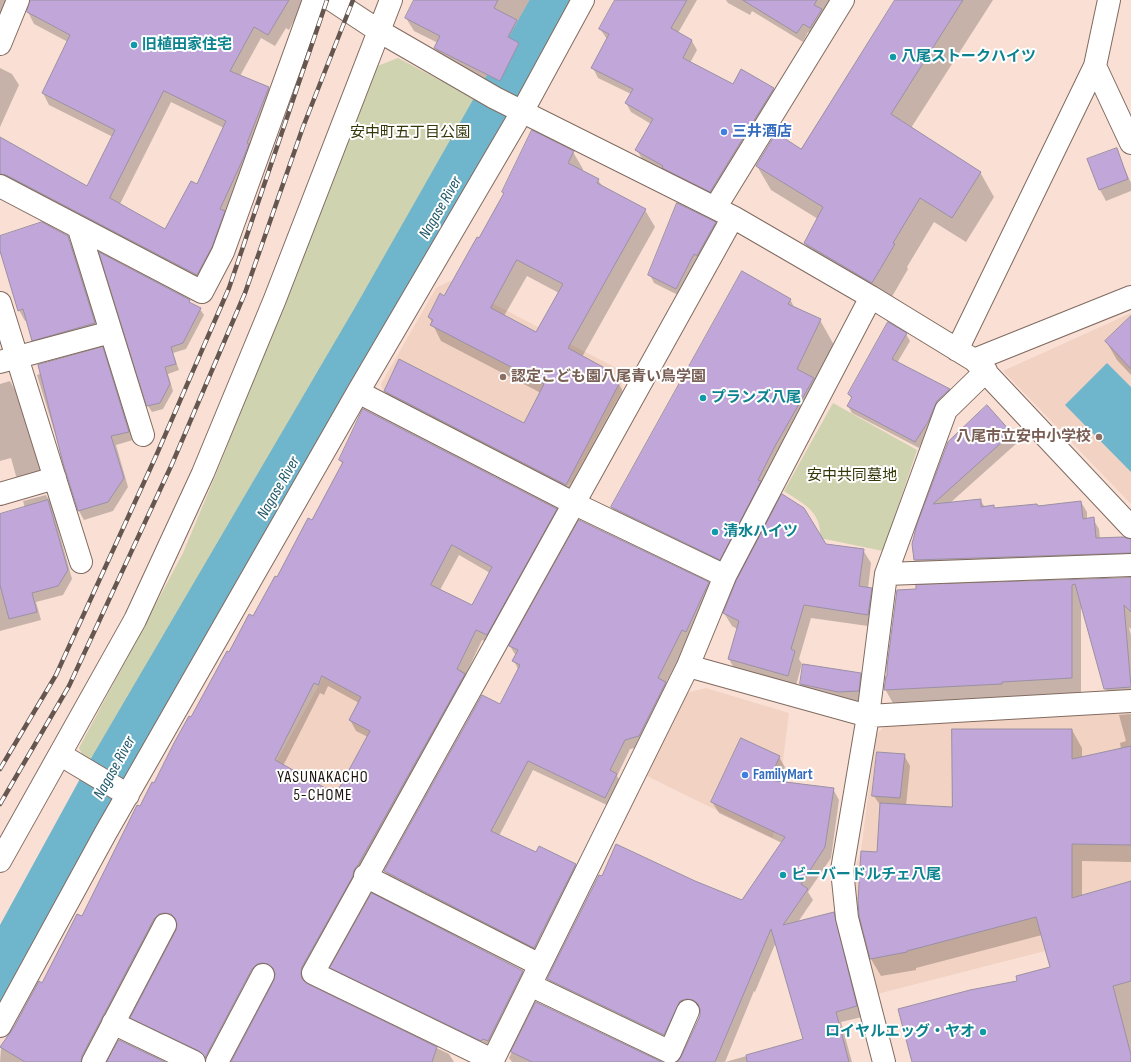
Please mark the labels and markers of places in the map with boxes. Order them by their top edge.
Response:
place label: 旧植田家住宅 [142,36,232,54]
marker: 旧植田家住宅 [129,40,139,50]
place label: 八尾ストークハイツ [901,48,1036,66]
marker: 八尾ストークハイツ [888,52,898,62]
place label: 三井酒店 [732,123,792,141]
marker: 三井酒店 [719,127,729,137]
place label: 認定こども園八尾青い鳥学園 [511,368,706,386]
marker: 認定こども園八尾青い鳥学園 [498,372,508,382]
place label: プランズ八尾 [711,389,801,407]
marker: プランズ八尾 [698,393,708,403]
place label: 八尾市立安中小学校 [956,428,1091,446]
marker: 八尾市立安中小学校 [1094,432,1104,442]
place label: 清水ハイツ [723,523,798,541]
marker: 清水ハイツ [710,527,720,537]
place label: FamilyMart [753,766,813,784]
marker: FamilyMart [740,770,750,780]
place label: ビーバードルチェ八尾 [791,866,941,884]
marker: ビーバードルチェ八尾 [778,870,788,880]
place label: ロイヤルエッグ・ヤオ [825,1023,975,1041]
marker: ロイヤルエッグ・ヤオ [978,1027,988,1037]

